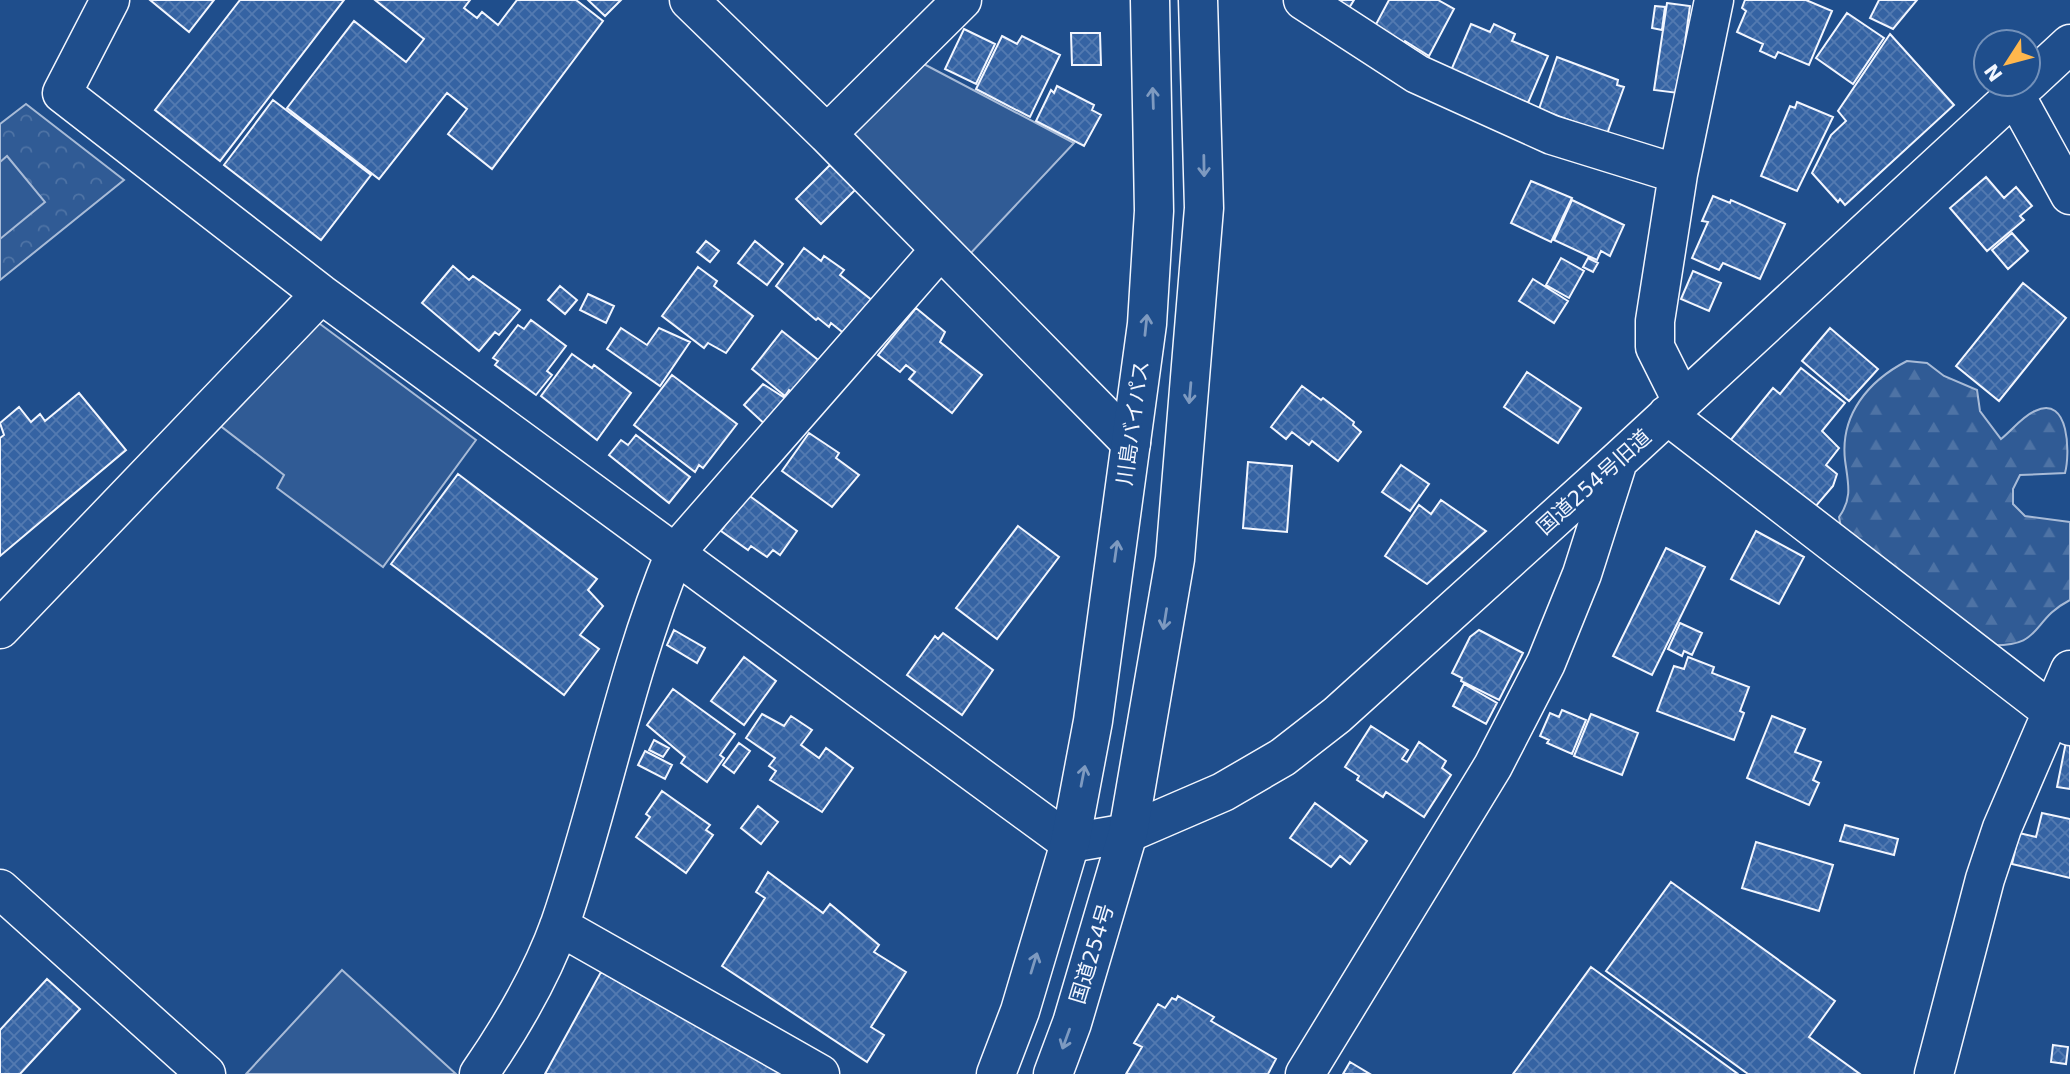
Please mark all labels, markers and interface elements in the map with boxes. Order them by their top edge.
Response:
north arrow [1972,28,2042,98]
text: N [1980,60,2007,86]
one-way arrow [1146,87,1159,110]
one-way arrow [1197,154,1211,177]
one-way arrow [1140,314,1153,337]
street label: 川島バイパス [1112,359,1154,487]
one-way arrow [1184,381,1197,404]
street label: 国道254号旧道 [1532,425,1656,539]
one-way arrow [1109,540,1122,563]
one-way arrow [1158,607,1171,630]
one-way arrow [1077,765,1090,788]
street label: 国道254号 [1065,901,1119,1007]
one-way arrow [1029,952,1042,974]
one-way arrow [1058,1027,1071,1049]

